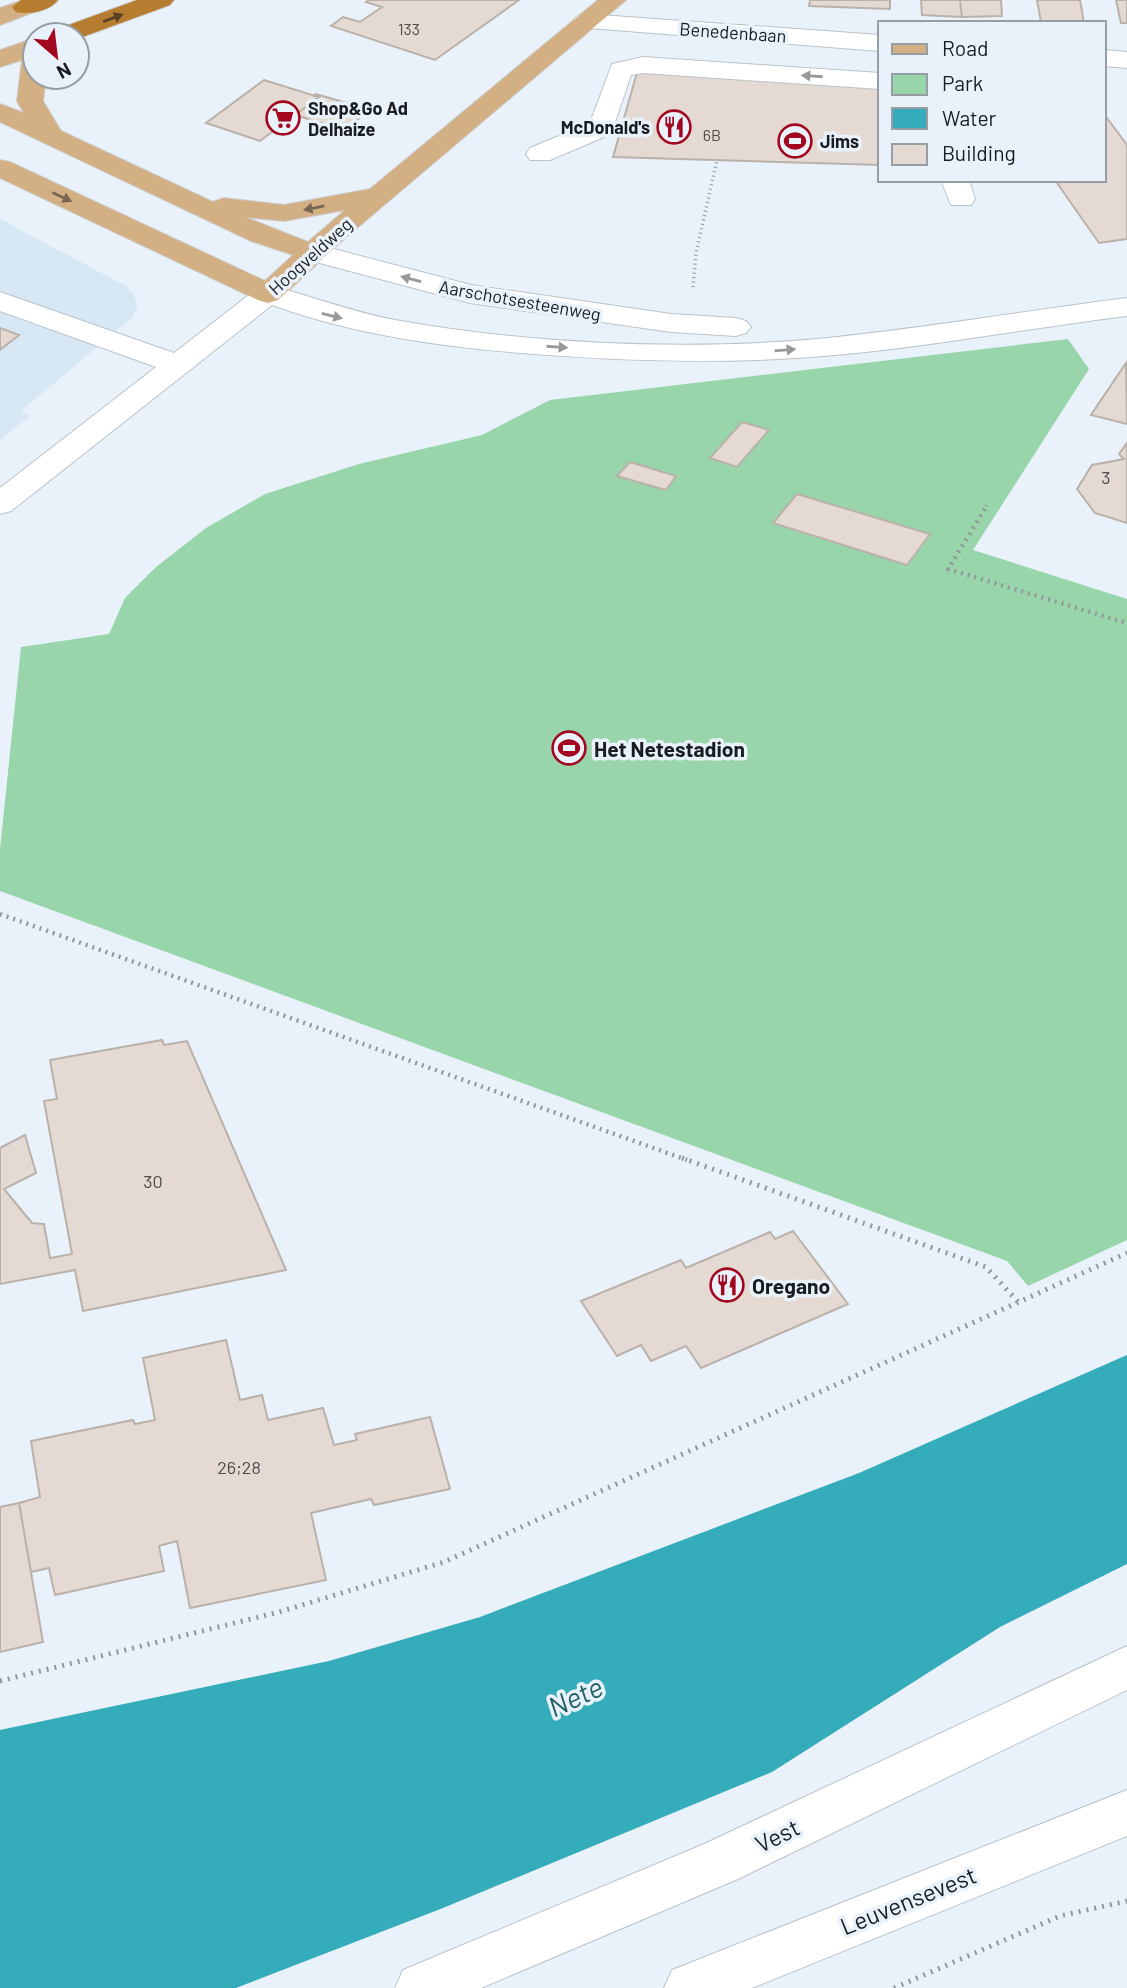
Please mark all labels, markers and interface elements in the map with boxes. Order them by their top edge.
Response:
one-way arrow [102,12,123,23]
street label: Benedenbaan [679,17,787,47]
house number: 133 [398,19,420,38]
north arrow [21,21,91,91]
legend [878,21,1106,182]
text: Road [942,35,988,60]
text: N [53,58,75,85]
text: Park [942,70,983,95]
one-way arrow [801,71,823,82]
place label: Shop&Go Ad Delhaize [308,97,408,140]
supermarket icon: Shop&Go Ad Delhaize [264,99,302,137]
text: Water [942,105,997,130]
restaurant icon: McDonald's [655,108,693,146]
place label: McDonald's [561,116,650,138]
sports icon: Jims [776,122,814,160]
house number: 6B [703,125,721,144]
place label: Jims [820,130,859,152]
text: Building [942,140,1016,165]
one-way arrow [52,191,72,203]
one-way arrow [303,203,325,214]
street label: Hoogveldweg [264,213,356,299]
one-way arrow [400,273,422,284]
street label: Aarschotsesteenweg [437,275,603,325]
one-way arrow [321,311,343,322]
one-way arrow [546,342,568,353]
one-way arrow [774,344,796,355]
house number: 3 [1101,466,1111,488]
sports icon: Het Netestadion [550,729,588,767]
place label: Het Netestadion [594,736,745,761]
house number: 30 [143,1170,163,1192]
restaurant icon: Oregano [708,1266,746,1304]
place label: Oregano [752,1273,830,1298]
house number: 26;28 [217,1456,261,1478]
water label: Nete [542,1669,608,1723]
street label: Vest [750,1812,804,1858]
street label: Leuvensevest [836,1860,980,1940]

